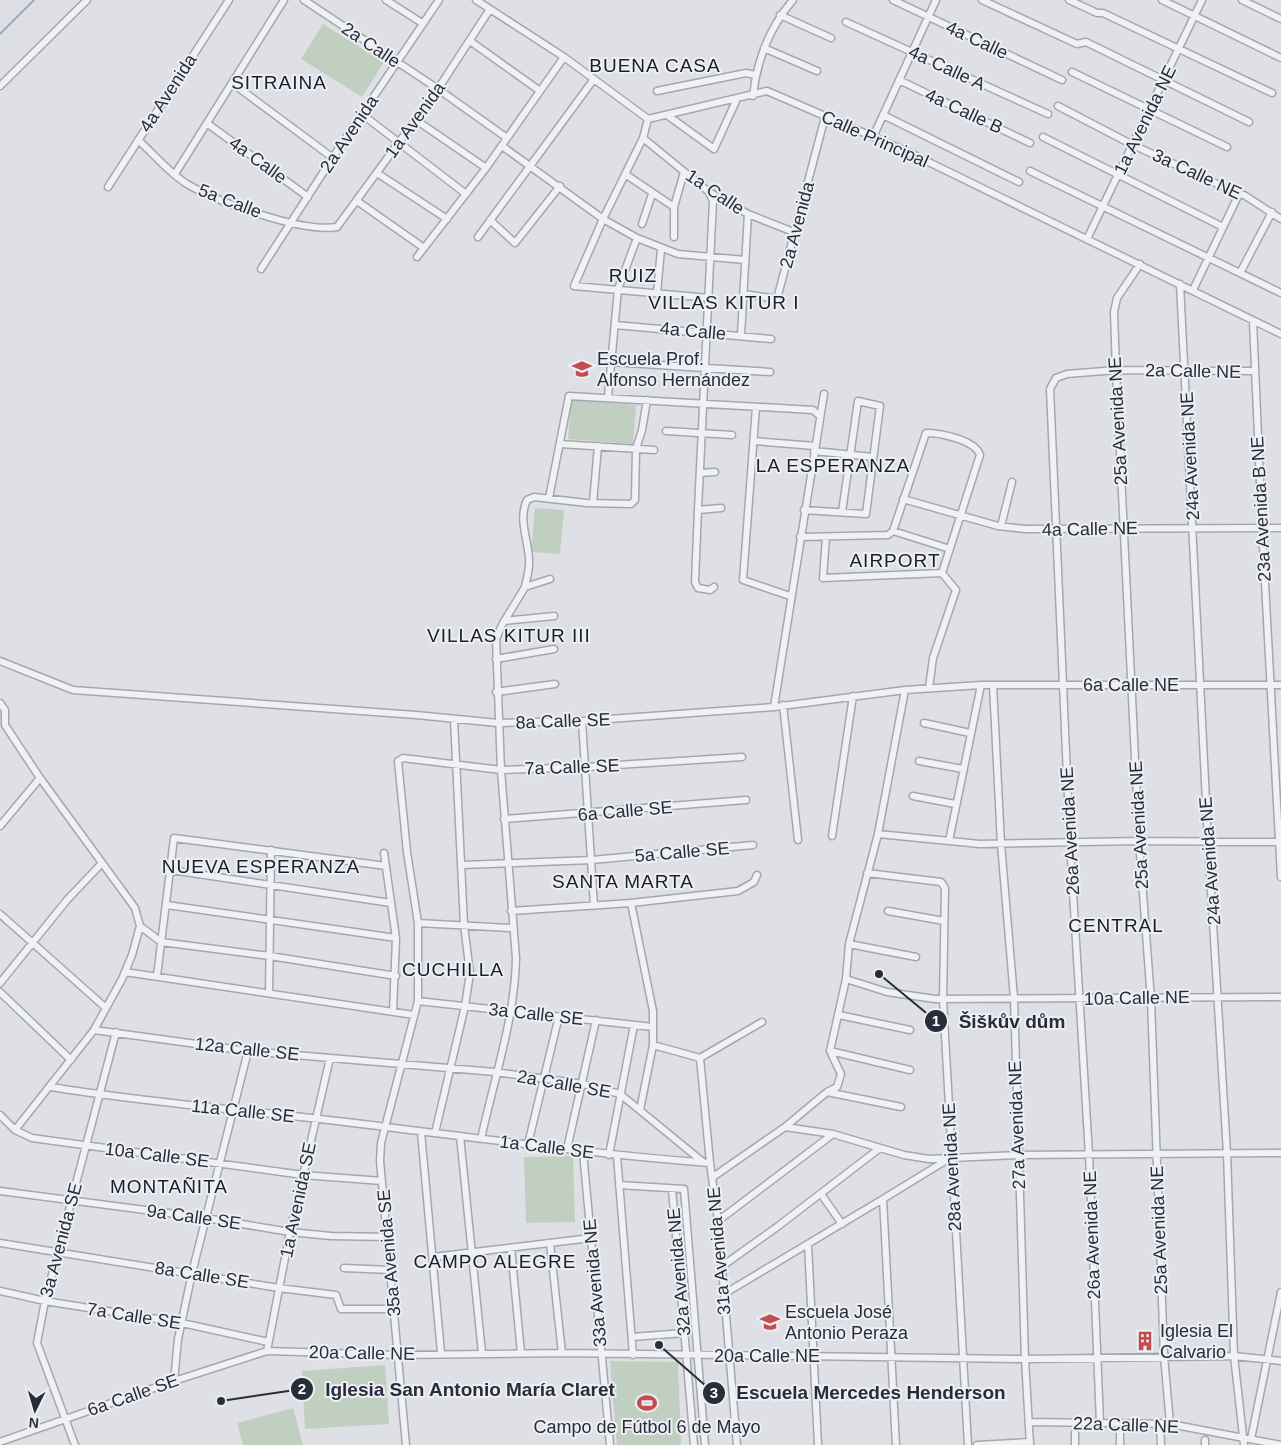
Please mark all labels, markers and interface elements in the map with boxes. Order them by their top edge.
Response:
street label: 4a Calle [943,17,1011,63]
street label: 2a Calle [338,18,404,72]
street label: 4a Calle A [906,42,988,94]
street label: 4a Avenida [135,50,201,136]
district label: BUENA CASA [589,55,721,76]
street label: 1a Avenida NE [1110,62,1180,178]
district label: SITRAINA [231,72,327,93]
street label: 1a Avenida [381,77,450,162]
street label: 4a Calle B [922,84,1006,138]
street label: 2a Avenida [316,91,383,176]
street label: Calle Principal [818,106,932,172]
street label: 4a Calle [225,132,291,188]
street label: 3a Calle NE [1149,145,1245,203]
street label: 1a Calle [682,165,748,219]
street label: 2a Avenida [776,179,818,270]
street label: 5a Calle [196,180,264,222]
district label: RUIZ [609,265,657,286]
district label: VILLAS KITUR I [648,292,800,313]
street label: 4a Calle [659,318,727,344]
place label: Escuela Prof. Alfonso Hernández [597,349,750,390]
street label: 25a Avenida NE [1105,356,1131,486]
school or university icon: Escuela Prof. Alfonso Hernández [571,358,593,380]
street label: 2a Calle NE [1145,360,1241,382]
street label: 24a Avenida NE [1177,391,1203,521]
street label: 23a Avenida B NE [1247,436,1275,582]
district label: LA ESPERANZA [756,455,910,476]
street label: 4a Calle NE [1042,518,1138,540]
district label: AIRPORT [849,550,941,571]
district label: VILLAS KITUR III [427,625,591,646]
street label: 6a Calle NE [1083,675,1179,695]
street label: 8a Calle SE [515,709,611,733]
street label: 7a Calle SE [524,755,620,779]
street label: 25a Avenida NE [1126,760,1152,890]
street label: 26a Avenida NE [1057,766,1083,896]
street label: 24a Avenida NE [1196,796,1224,926]
street label: 6a Calle SE [577,797,673,825]
street label: 5a Calle SE [634,838,730,866]
district label: NUEVA ESPERANZA [162,856,360,877]
district label: SANTA MARTA [552,871,694,892]
district label: CENTRAL [1068,915,1164,936]
district label: CUCHILLA [402,959,504,980]
street label: 10a Calle NE [1084,987,1190,1009]
street label: 3a Calle SE [488,999,584,1029]
callout: Šiškův dům [923,1004,1075,1038]
text: Šiškův dům [959,1011,1065,1032]
text: 1 [932,1012,940,1029]
street label: 12a Calle SE [194,1034,300,1064]
street label: 27a Avenida NE [1005,1060,1029,1190]
street label: 2a Calle SE [515,1066,613,1102]
street label: 11a Calle SE [190,1096,296,1126]
street label: 28a Avenida NE [939,1102,965,1232]
street label: 1a Calle SE [499,1131,595,1163]
street label: 10a Calle SE [104,1139,210,1171]
street label: 1a Avenida SE [276,1140,320,1260]
street label: 25a Avenida NE [1147,1165,1171,1295]
street label: 26a Avenida NE [1080,1170,1104,1300]
district label: MONTAÑITA [110,1176,228,1197]
street label: 3a Avenida SE [36,1181,86,1299]
street label: 31a Avenida NE [703,1186,735,1316]
street label: 35a Avenida SE [373,1188,405,1318]
street label: 9a Calle SE [146,1200,242,1234]
street label: 32a Avenida NE [663,1207,695,1337]
street label: 33a Avenida NE [579,1218,611,1348]
district label: CAMPO ALEGRE [414,1251,577,1272]
street label: 8a Calle SE [153,1258,251,1292]
street label: 7a Calle SE [85,1299,183,1333]
place label: Escuela José Antonio Peraza [785,1302,909,1343]
school or university icon: Escuela José Antonio Peraza [759,1311,781,1333]
place label: Iglesia El Calvario [1160,1321,1233,1362]
building icon: Iglesia El Calvario [1134,1330,1156,1352]
street label: 20a Calle NE [309,1342,415,1364]
street label: 20a Calle NE [714,1346,820,1366]
street label: 6a Calle SE [85,1370,181,1420]
callout: Iglesia San Antonio María Claret [290,1372,625,1406]
callout: Escuela Mercedes Henderson [702,1376,1016,1410]
text: Iglesia San Antonio María Claret [325,1379,615,1400]
text: 2 [298,1380,306,1397]
text: Escuela Mercedes Henderson [736,1382,1006,1403]
text: 3 [710,1384,718,1401]
north arrow [10,1385,60,1435]
sports icon: Campo de Fútbol 6 de Mayo [636,1392,658,1414]
street label: 22a Calle NE [1073,1413,1179,1437]
text: N [28,1415,40,1431]
place label: Campo de Fútbol 6 de Mayo [533,1417,761,1437]

